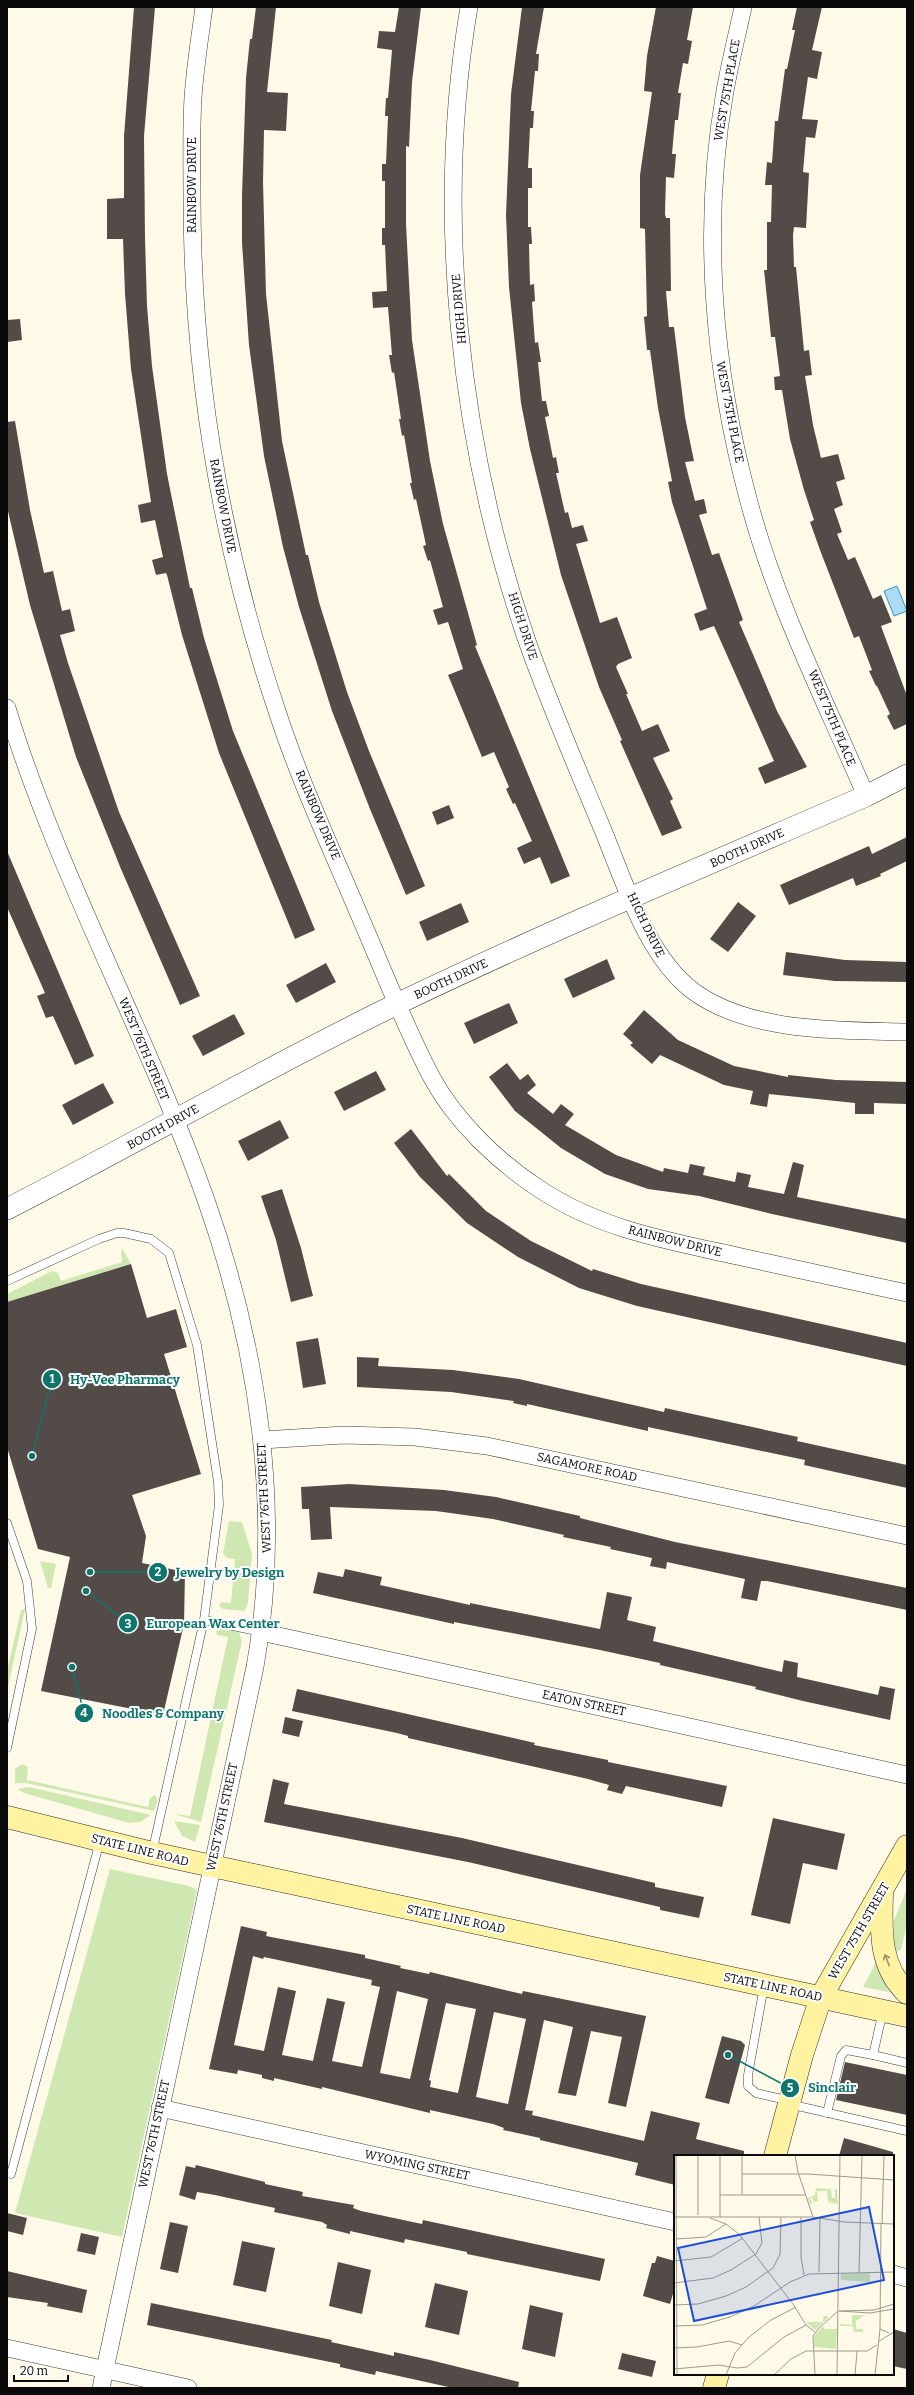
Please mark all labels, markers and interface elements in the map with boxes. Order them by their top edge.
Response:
street label: WEST 75TH PLACE [711,38,743,142]
street label: RAINBOW DRIVE [185,137,199,233]
street label: HIGH DRIVE [449,273,469,345]
street label: WEST 75TH PLACE [713,360,747,464]
street label: RAINBOW DRIVE [207,458,239,554]
street label: HIGH DRIVE [505,590,541,662]
street label: WEST 75TH PLACE [805,668,859,768]
street label: RAINBOW DRIVE [293,768,343,862]
street label: BOOTH DRIVE [708,825,786,871]
street label: HIGH DRIVE [624,890,668,960]
street label: BOOTH DRIVE [412,956,490,1002]
street label: WEST 76TH STREET [116,996,172,1102]
street label: BOOTH DRIVE [125,1102,201,1152]
street label: RAINBOW DRIVE [627,1223,723,1259]
callout: Hy-Vee Pharmacy [42,1366,188,1391]
text: 1 [49,1372,55,1386]
text: Hy-Vee Pharmacy [70,1372,181,1387]
street label: WEST 76TH STREET [254,1443,274,1553]
street label: SAGAMORE ROAD [536,1450,638,1484]
callout: Jewelry by Design [148,1560,292,1585]
text: 2 [155,1565,162,1579]
text: Jewelry by Design [175,1565,285,1580]
callout: European Wax Center [118,1611,288,1636]
text: European Wax Center [146,1616,280,1631]
text: 3 [125,1617,132,1631]
street label: EATON STREET [541,1687,627,1719]
callout: Noodles & Company [74,1701,232,1726]
text: 4 [80,1706,88,1720]
text: Noodles & Company [102,1706,225,1721]
street label: WEST 76TH STREET [204,1762,240,1872]
street label: STATE LINE ROAD [90,1831,190,1869]
street label: WEST 75TH STREET [826,1880,892,1982]
street label: STATE LINE ROAD [405,1902,507,1936]
one-way arrow [882,1955,890,1967]
street label: STATE LINE ROAD [722,1970,824,2004]
callout: Sinclair [780,2075,864,2100]
street label: WEST 76TH STREET [136,2079,172,2189]
text: Sinclair [808,2080,856,2095]
text: 5 [787,2081,794,2095]
street label: WYOMING STREET [363,2147,471,2183]
inset map [674,2155,894,2375]
scale bar [14,2357,68,2383]
text: 20 m [20,2364,49,2378]

